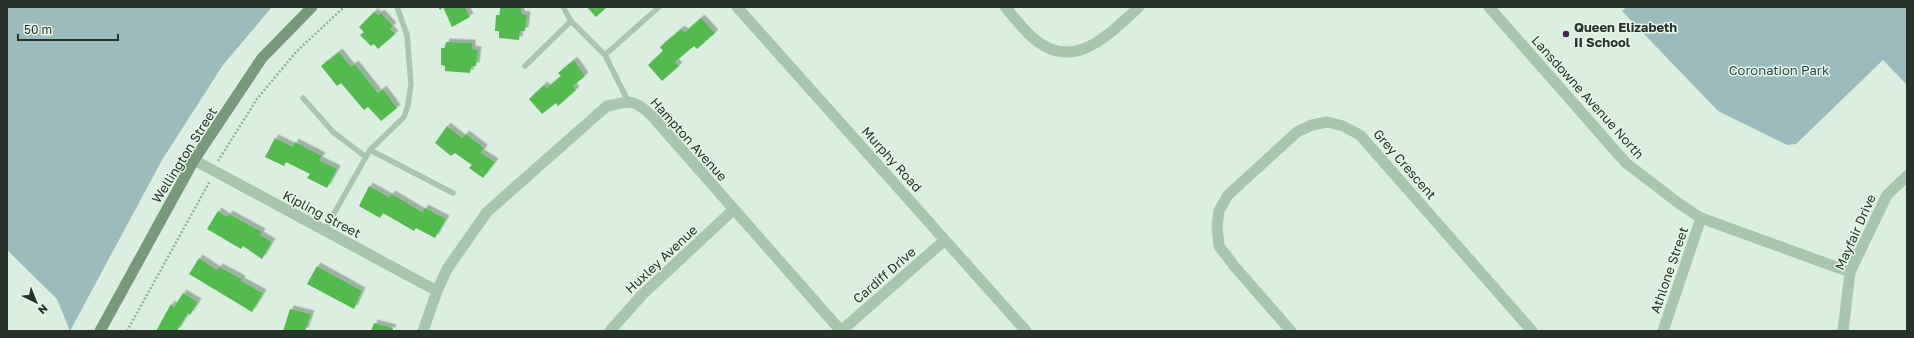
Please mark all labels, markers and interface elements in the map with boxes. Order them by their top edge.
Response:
scale bar [18,16,118,42]
place label: Queen Elizabeth II School [1574,19,1677,50]
text: 50 m [24,22,52,37]
marker: Queen Elizabeth II School [1561,29,1571,39]
street label: Lansdowne Avenue North [1528,32,1648,162]
park label: Coronation Park [1729,62,1830,78]
street label: Hampton Avenue [647,94,731,184]
street label: Wellington Street [148,104,220,206]
street label: Murphy Road [859,123,925,195]
street label: Grey Crescent [1370,126,1440,202]
street label: Kipling Street [280,187,364,241]
street label: Mayfair Drive [1831,191,1879,273]
street label: Huxley Avenue [622,222,700,296]
street label: Athlone Street [1647,225,1691,315]
street label: Cardiff Drive [849,243,919,307]
north arrow [16,282,56,322]
text: N [36,302,51,317]

